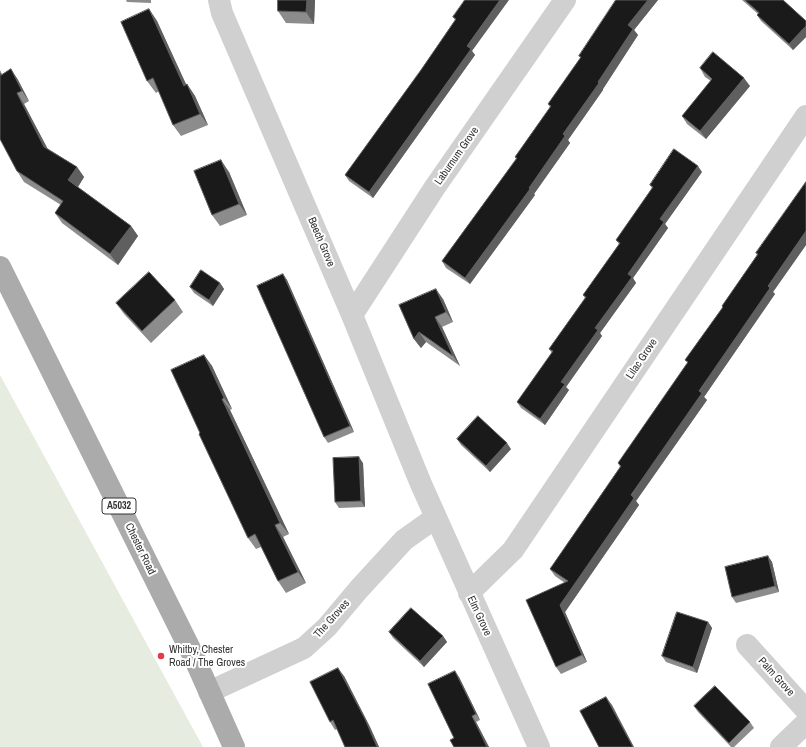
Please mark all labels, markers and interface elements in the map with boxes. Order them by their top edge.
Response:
street label: Laburnum Grove [432,124,482,188]
street label: Beech Grove [305,215,337,269]
street label: Lilac Grove [624,336,660,382]
road number: A5032 [102,498,136,514]
street label: Chester Road [122,521,158,577]
street label: Elm Grove [464,594,494,638]
street label: The Groves [311,597,353,641]
place label: Whitby, Chester Road / The Groves [169,643,245,669]
marker: Whitby, Chester Road / The Groves [156,651,166,661]
street label: Palm Grove [755,655,797,699]

